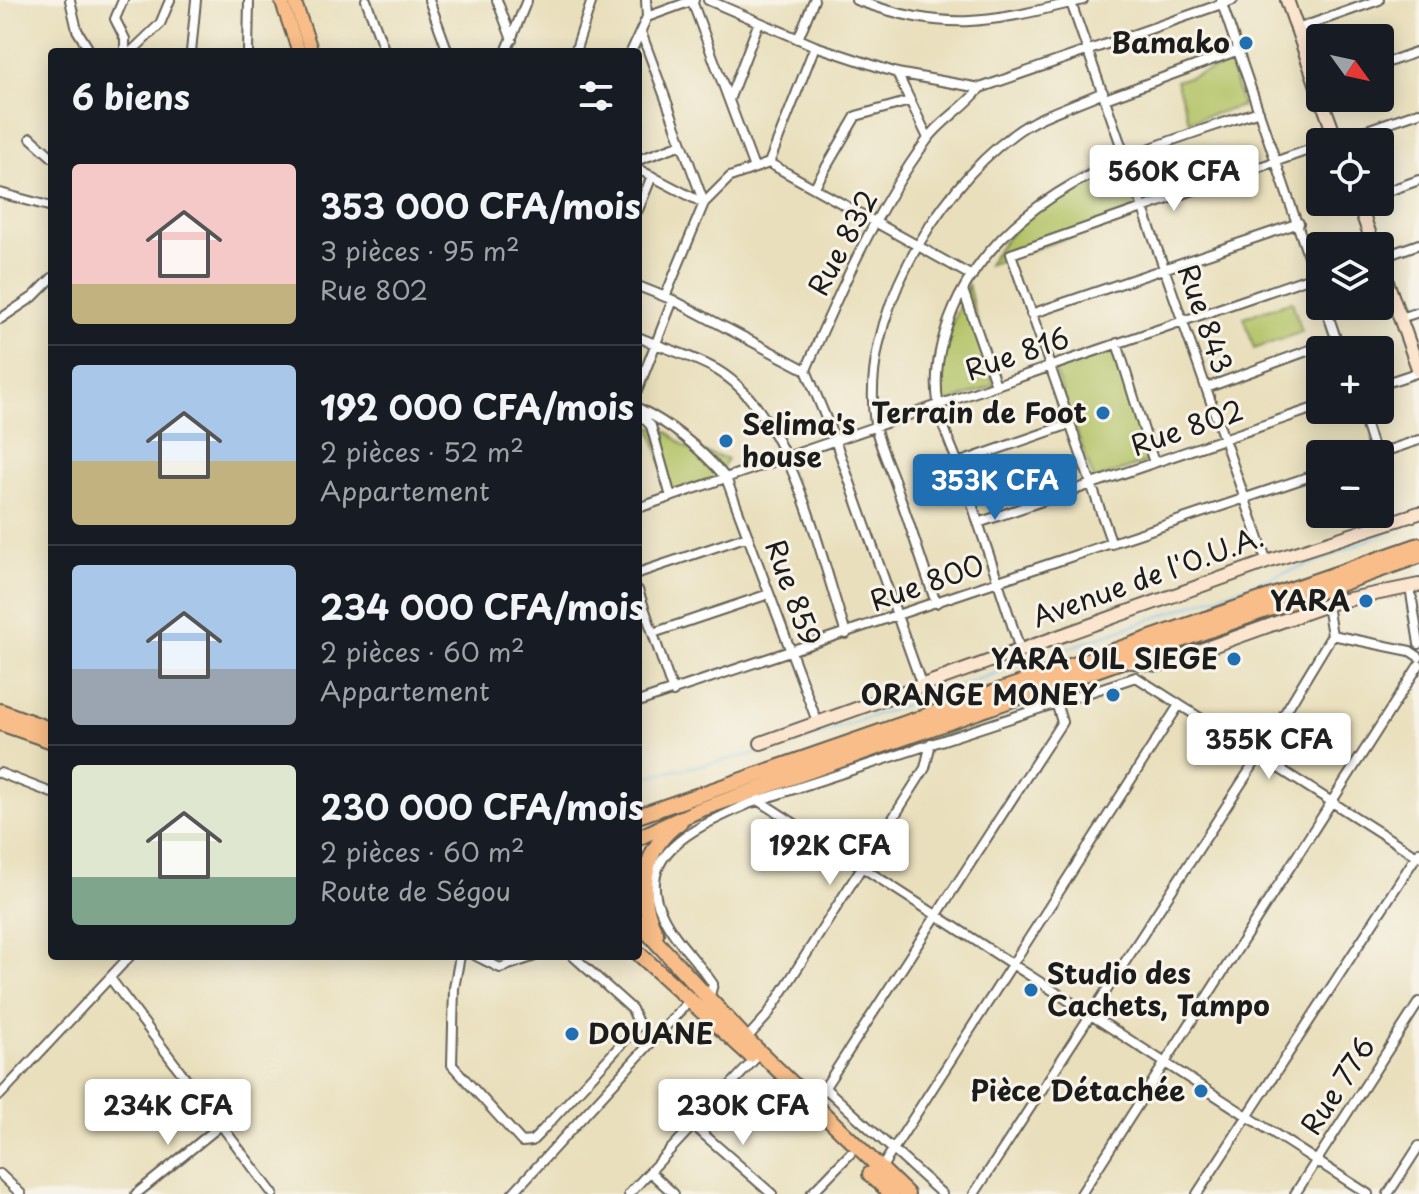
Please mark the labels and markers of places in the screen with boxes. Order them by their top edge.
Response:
place label: Bamako [1111,20,1230,63]
marker: Bamako [1237,34,1255,52]
pin: 560K CFA [1091,145,1257,213]
place label: Terrain de Foot [871,390,1087,433]
place label: Selima's house [742,402,855,477]
marker: Terrain de Foot [1094,404,1112,422]
marker: Selima's house [717,432,735,450]
pin: 353K CFA [912,454,1078,522]
place label: YARA [1270,578,1350,621]
marker: YARA [1357,592,1375,610]
place label: YARA OIL SIEGE [991,636,1218,679]
marker: YARA OIL SIEGE [1225,650,1243,668]
place label: ORANGE MONEY [861,672,1098,715]
marker: ORANGE MONEY [1104,686,1122,704]
pin: 355K CFA [1186,713,1352,781]
pin: 192K CFA [747,819,913,887]
place label: Studio des Cachets, Tampo [1047,951,1270,1026]
marker: Studio des Cachets, Tampo [1022,981,1040,999]
place label: DOUANE [588,1011,714,1054]
marker: DOUANE [563,1025,581,1043]
place label: Pièce Détachée [970,1068,1185,1111]
pin: 234K CFA [85,1079,251,1147]
pin: 230K CFA [660,1079,826,1147]
marker: Pièce Détachée [1192,1082,1210,1100]

